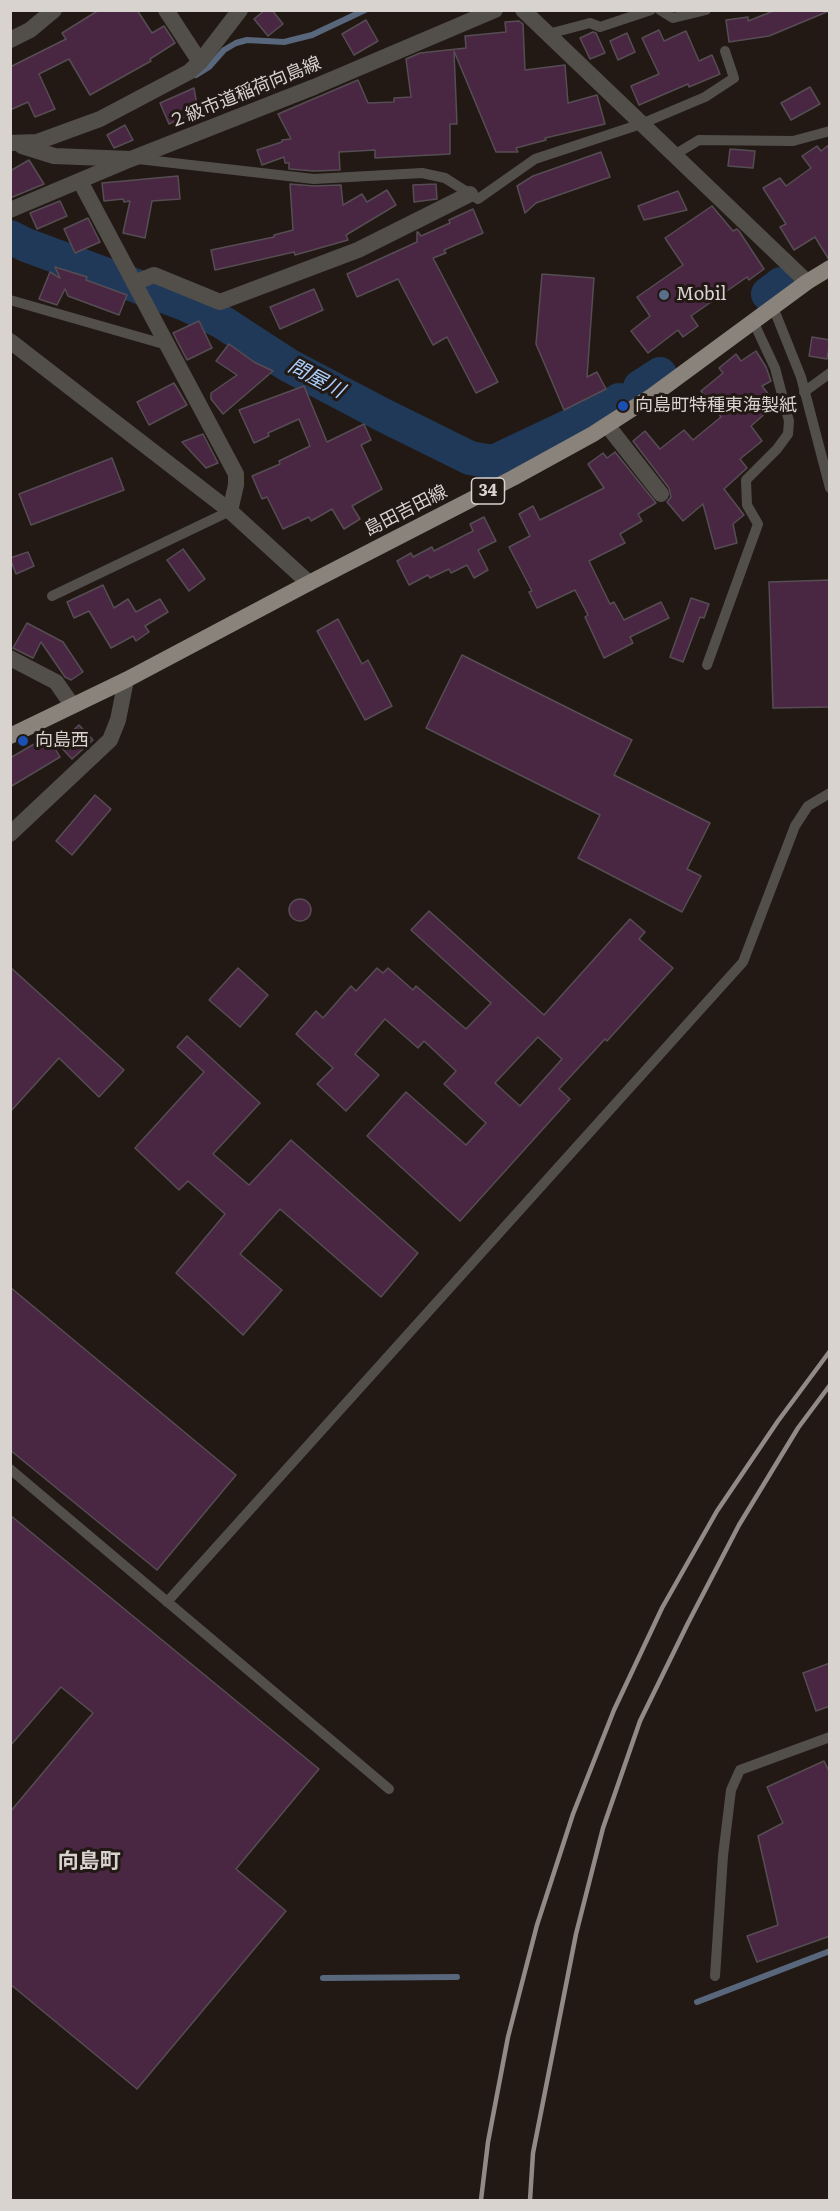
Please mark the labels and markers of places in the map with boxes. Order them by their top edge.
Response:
place label: Mobil [676,284,727,306]
marker: Mobil [657,288,671,302]
place label: 向島町特種東海製紙 [635,395,797,417]
marker: 向島町特種東海製紙 [616,399,630,413]
place label: 向島西 [35,730,89,752]
marker: 向島西 [16,734,30,748]

